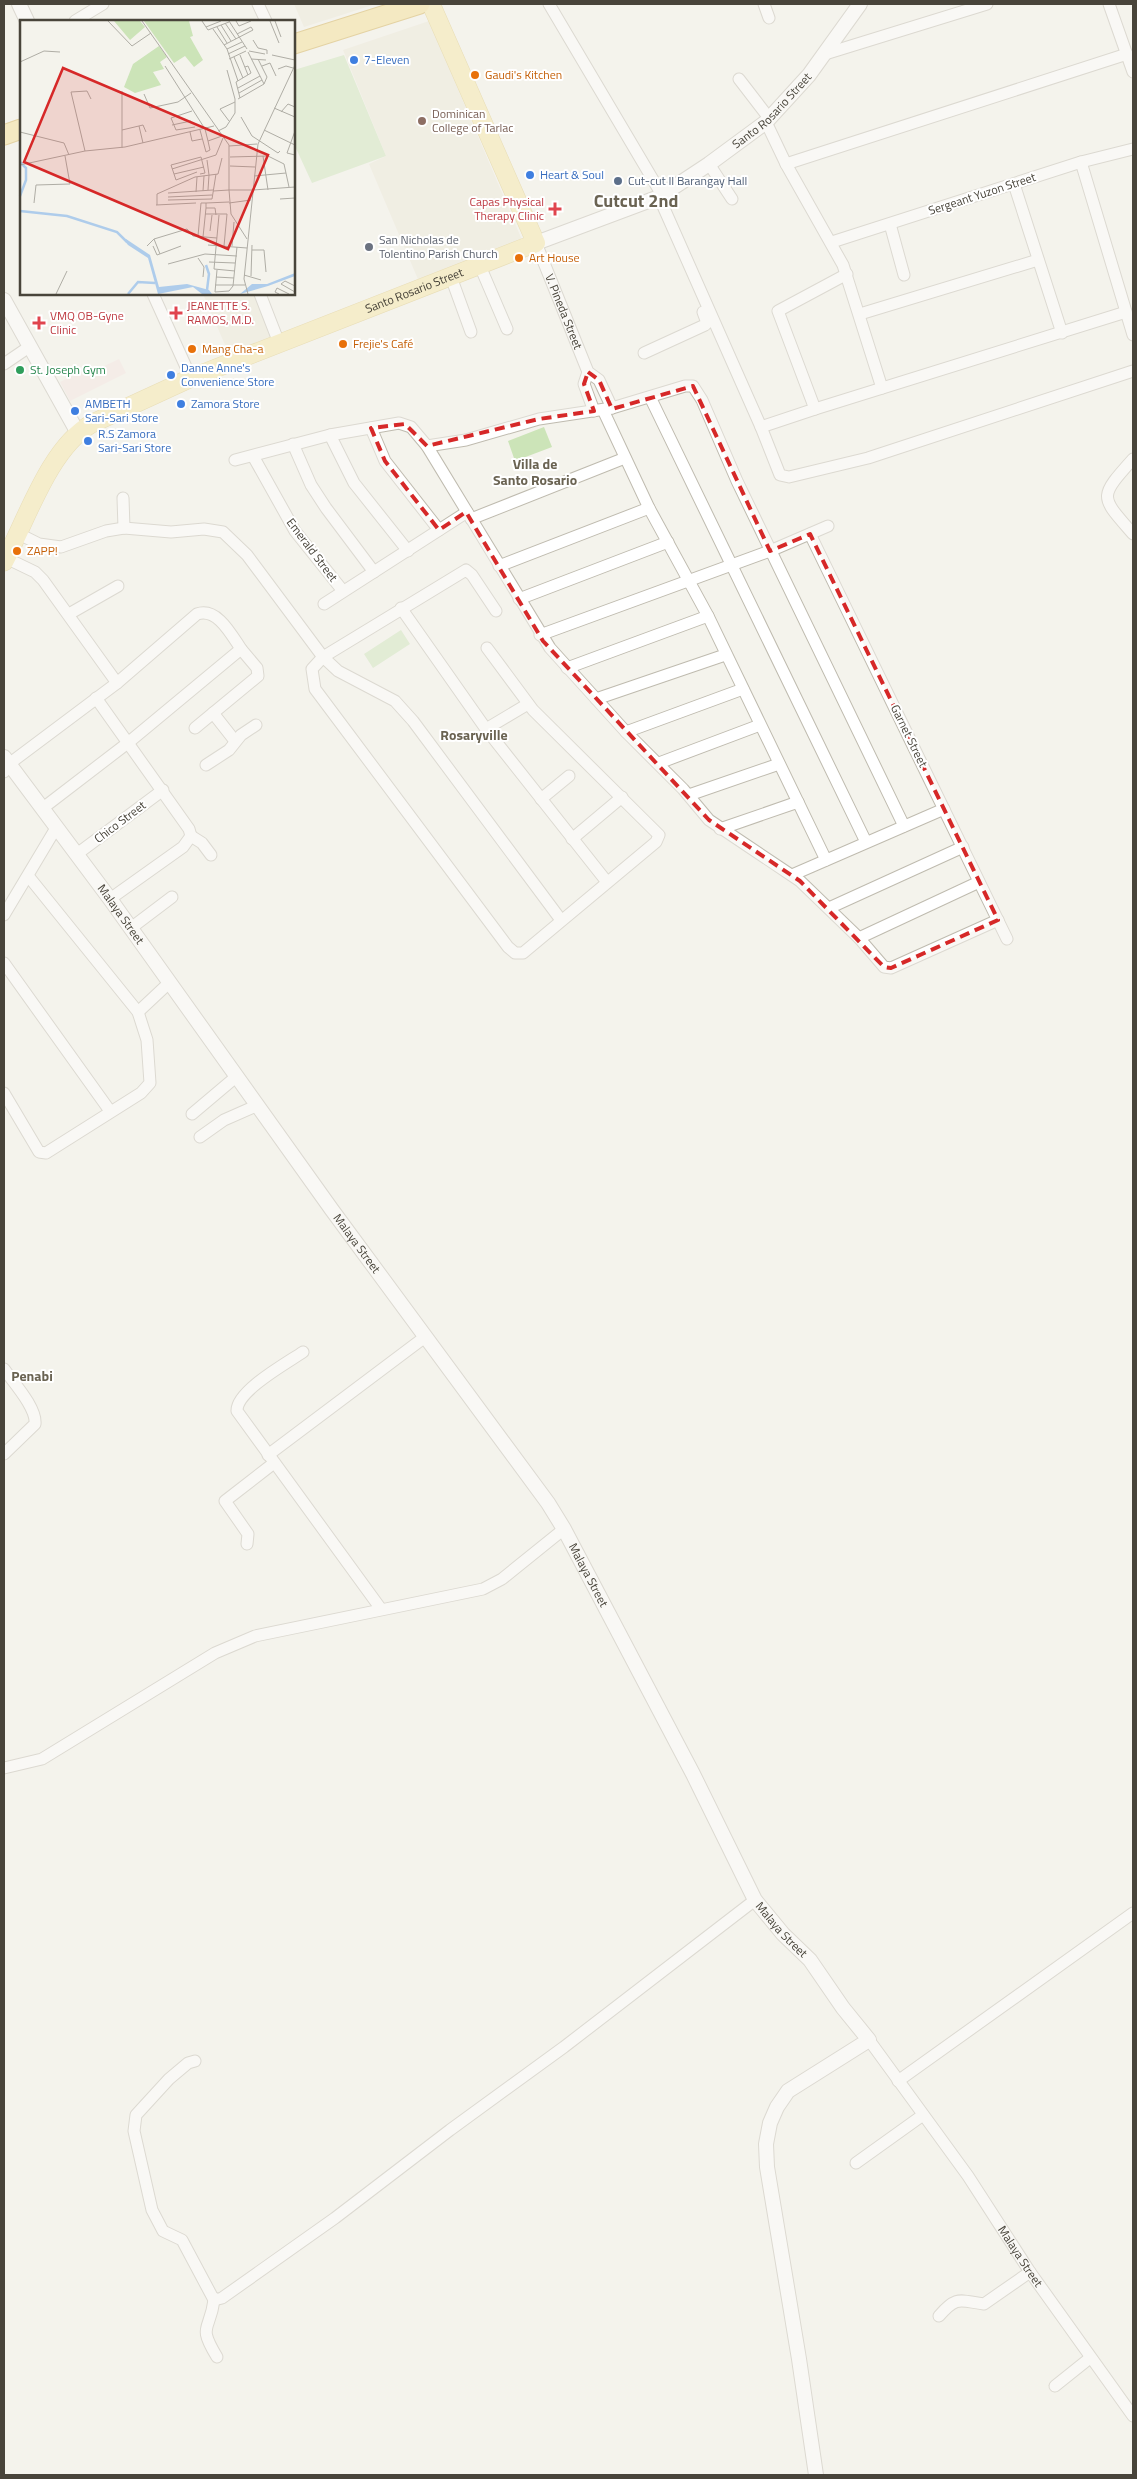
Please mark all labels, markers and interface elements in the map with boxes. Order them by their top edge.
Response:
inset map [20,20,295,295]
place label: 7-Eleven [364,50,410,69]
marker: 7-Eleven [348,54,360,66]
place label: Gaudi's Kitchen [485,65,562,84]
street label: Santo Rosario Street [728,67,816,153]
marker: Gaudi's Kitchen [469,69,481,81]
place label: Dominican College of Tarlac [432,104,514,137]
marker: Dominican College of Tarlac [416,115,428,127]
place label: Heart & Soul [540,165,604,184]
street label: Sergeant Yuzon Street [926,167,1039,220]
marker: Heart & Soul [524,169,536,181]
place label: Cut-cut II Barangay Hall [628,171,747,190]
marker: Cut-cut II Barangay Hall [612,175,624,187]
district label: Cutcut 2nd [594,187,678,214]
place label: Capas Physical Therapy Clinic [469,192,544,225]
marker: Capas Physical Therapy Clinic [548,202,562,216]
place label: San Nicholas de Tolentino Parish Church [379,230,498,263]
marker: San Nicholas de Tolentino Parish Church [363,241,375,253]
place label: Art House [529,248,580,267]
marker: Art House [513,252,525,264]
street label: Santo Rosario Street [362,262,467,318]
street label: V. Pineda Street [540,271,588,353]
place label: JEANETTE S. RAMOS, M.D. [187,296,254,329]
place label: VMQ OB-Gyne Clinic [50,306,124,339]
marker: JEANETTE S. RAMOS, M.D. [169,306,183,320]
marker: VMQ OB-Gyne Clinic [32,316,46,330]
place label: Frejie's Café [353,334,413,353]
marker: Frejie's Café [337,338,349,350]
place label: Mang Cha-a [202,339,264,358]
marker: Mang Cha-a [186,343,198,355]
place label: Danne Anne's Convenience Store [181,358,274,391]
place label: St. Joseph Gym [30,360,106,379]
marker: St. Joseph Gym [14,364,26,376]
marker: Danne Anne's Convenience Store [165,369,177,381]
place label: AMBETH Sari-Sari Store [85,394,158,427]
place label: Zamora Store [191,394,260,413]
marker: Zamora Store [175,398,187,410]
marker: AMBETH Sari-Sari Store [69,405,81,417]
place label: R.S Zamora Sari-Sari Store [98,424,171,457]
marker: R.S Zamora Sari-Sari Store [82,435,94,447]
district label: Villa de Santo Rosario [493,453,577,490]
street label: Emerald Street [282,514,343,586]
place label: ZAPP! [27,541,58,560]
marker: ZAPP! [11,545,23,557]
street label: Garnet Street [886,701,933,771]
district label: Rosaryville [440,724,508,745]
street label: Chico Street [90,795,150,847]
street label: Malaya Street [93,880,150,949]
street label: Malaya Street [329,1209,386,1278]
district label: Penabi [11,1365,53,1386]
street label: Malaya Street [564,1539,614,1611]
street label: Malaya Street [751,1897,813,1962]
street label: Malaya Street [993,2222,1048,2291]

